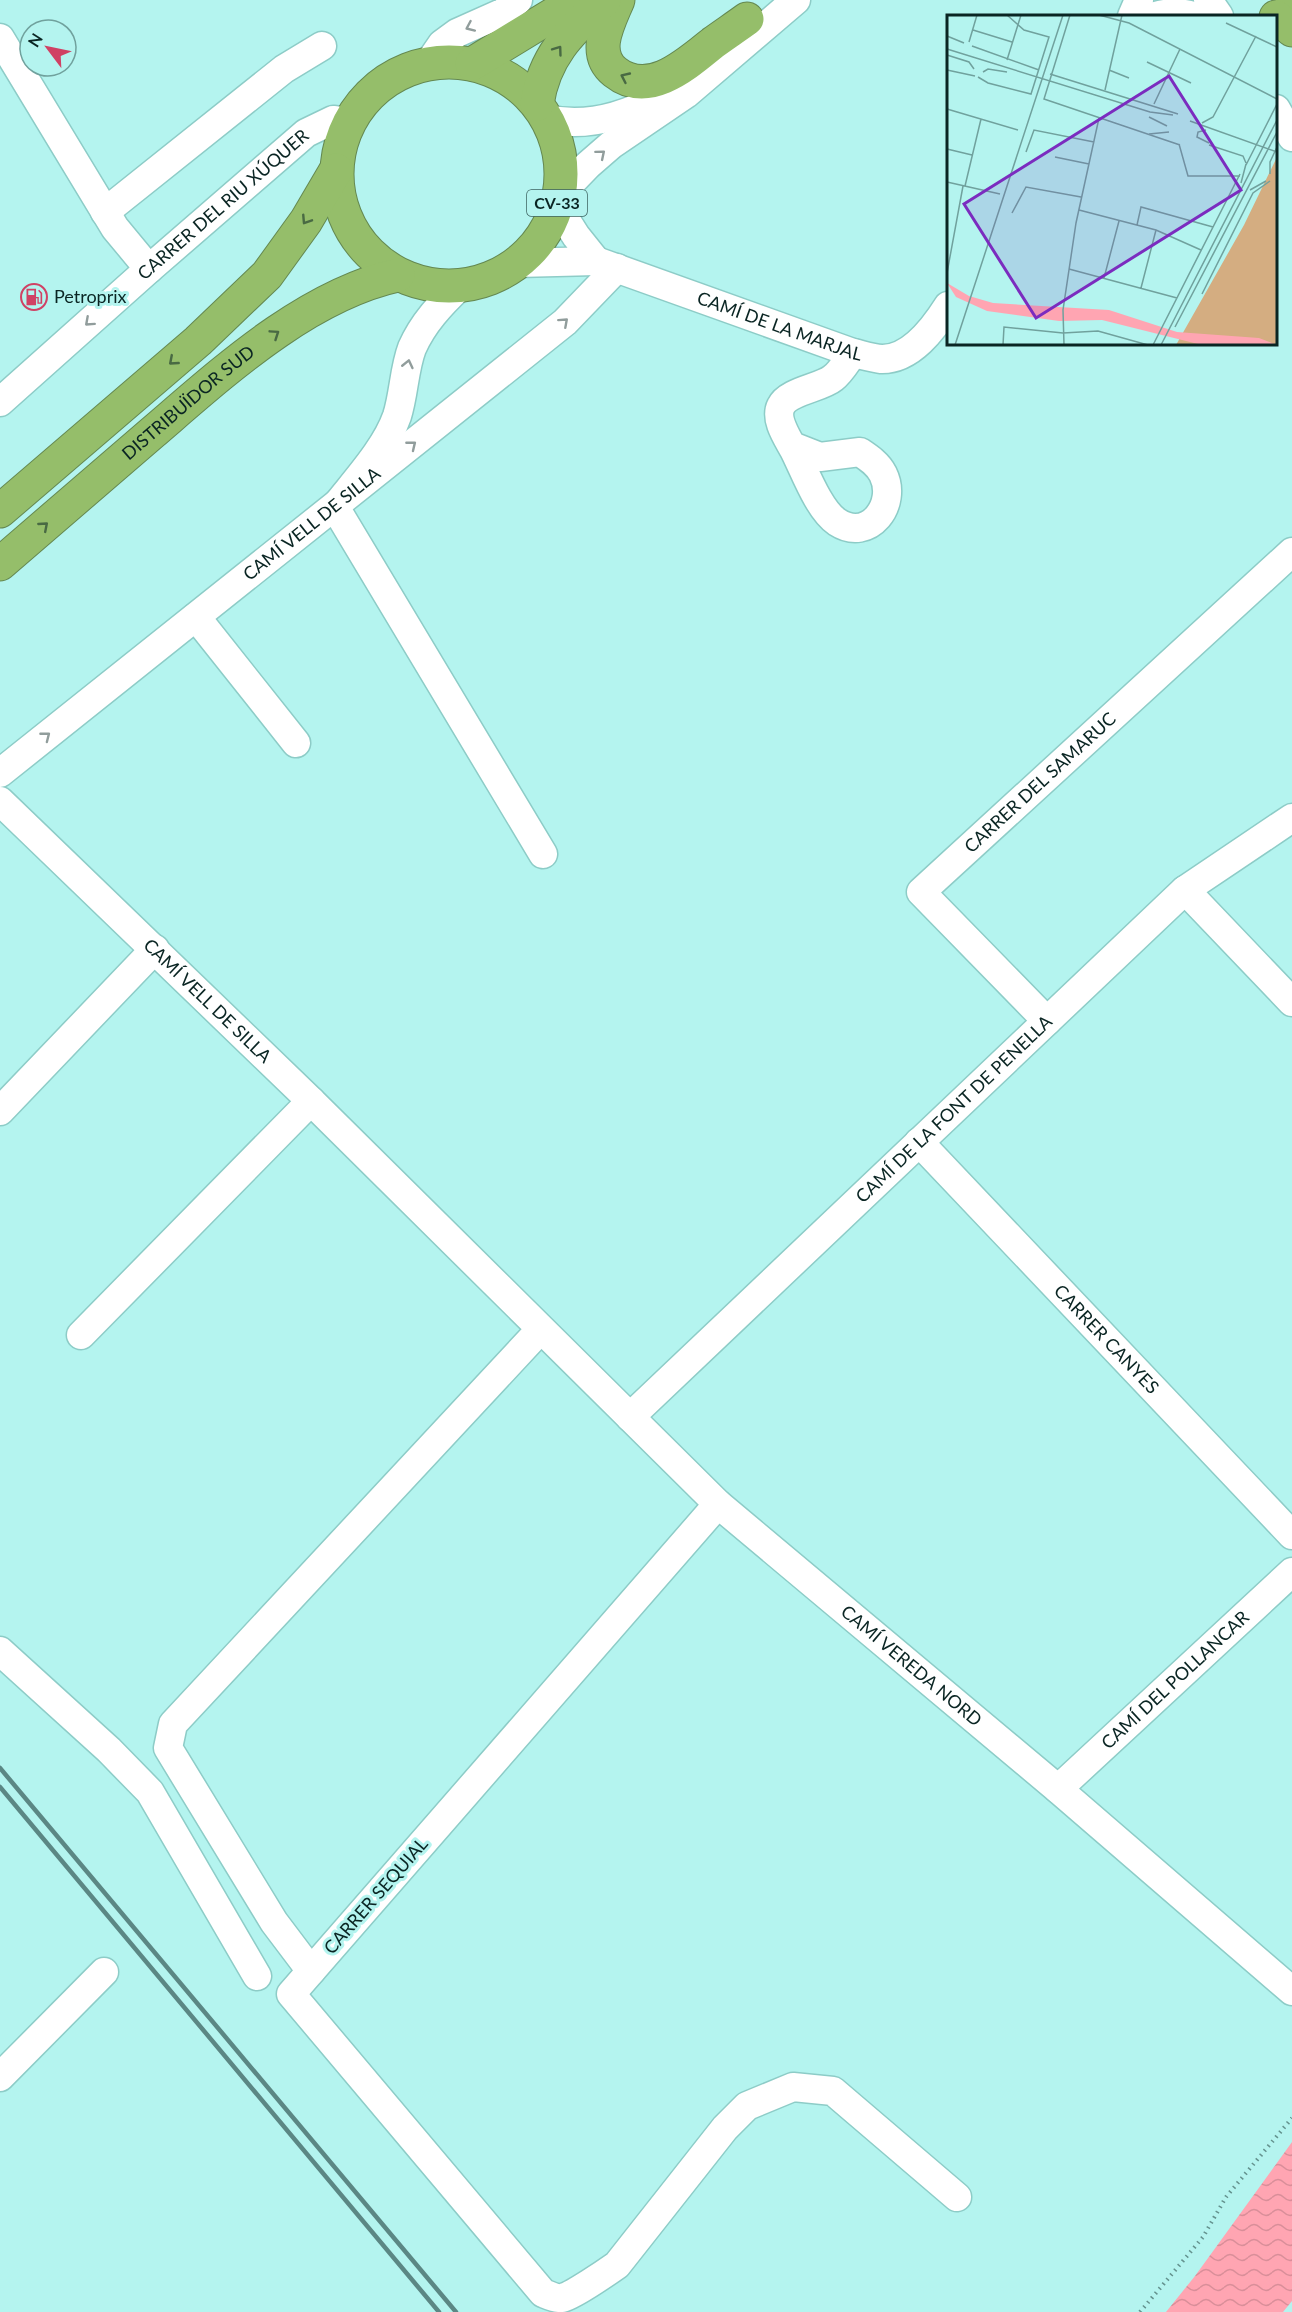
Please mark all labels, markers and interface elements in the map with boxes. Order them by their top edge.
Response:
inset map [947,15,1277,345]
north arrow [18,18,78,78]
one-way arrow [465,20,476,32]
text: N [24,30,46,50]
one-way arrow [550,46,561,57]
one-way arrow [620,72,631,84]
street label: CARRER DEL RIU XÚQUER [133,123,313,284]
one-way arrow [594,150,605,161]
road number: CV-33 [527,190,587,216]
one-way arrow [302,213,313,224]
fuel station icon: Petroprix [19,282,49,312]
place label: Petroprix [54,285,127,307]
street label: CAMÍ DE LA MARJAL [694,286,864,365]
one-way arrow [86,315,96,326]
one-way arrow [557,318,567,329]
one-way arrow [268,330,279,341]
street label: DISTRIBUÏDOR SUD [117,340,258,464]
one-way arrow [169,354,180,365]
one-way arrow [401,360,414,370]
one-way arrow [405,441,416,452]
street label: CAMÍ VELL DE SILLA [238,461,385,585]
one-way arrow [37,522,48,533]
street label: CARRER DEL SAMARUC [959,707,1120,857]
one-way arrow [39,733,50,744]
street label: CAMÍ VELL DE SILLA [139,934,277,1067]
street label: CAMÍ DE LA FONT DE PENELLA [851,1010,1057,1207]
street label: CARRER CANYES [1050,1279,1164,1398]
street label: CAMÍ VEREDA NORD [837,1600,987,1730]
street label: CAMÍ DEL POLLANCAR [1096,1605,1253,1753]
street label: CARRER SEQUIAL [319,1833,432,1958]

